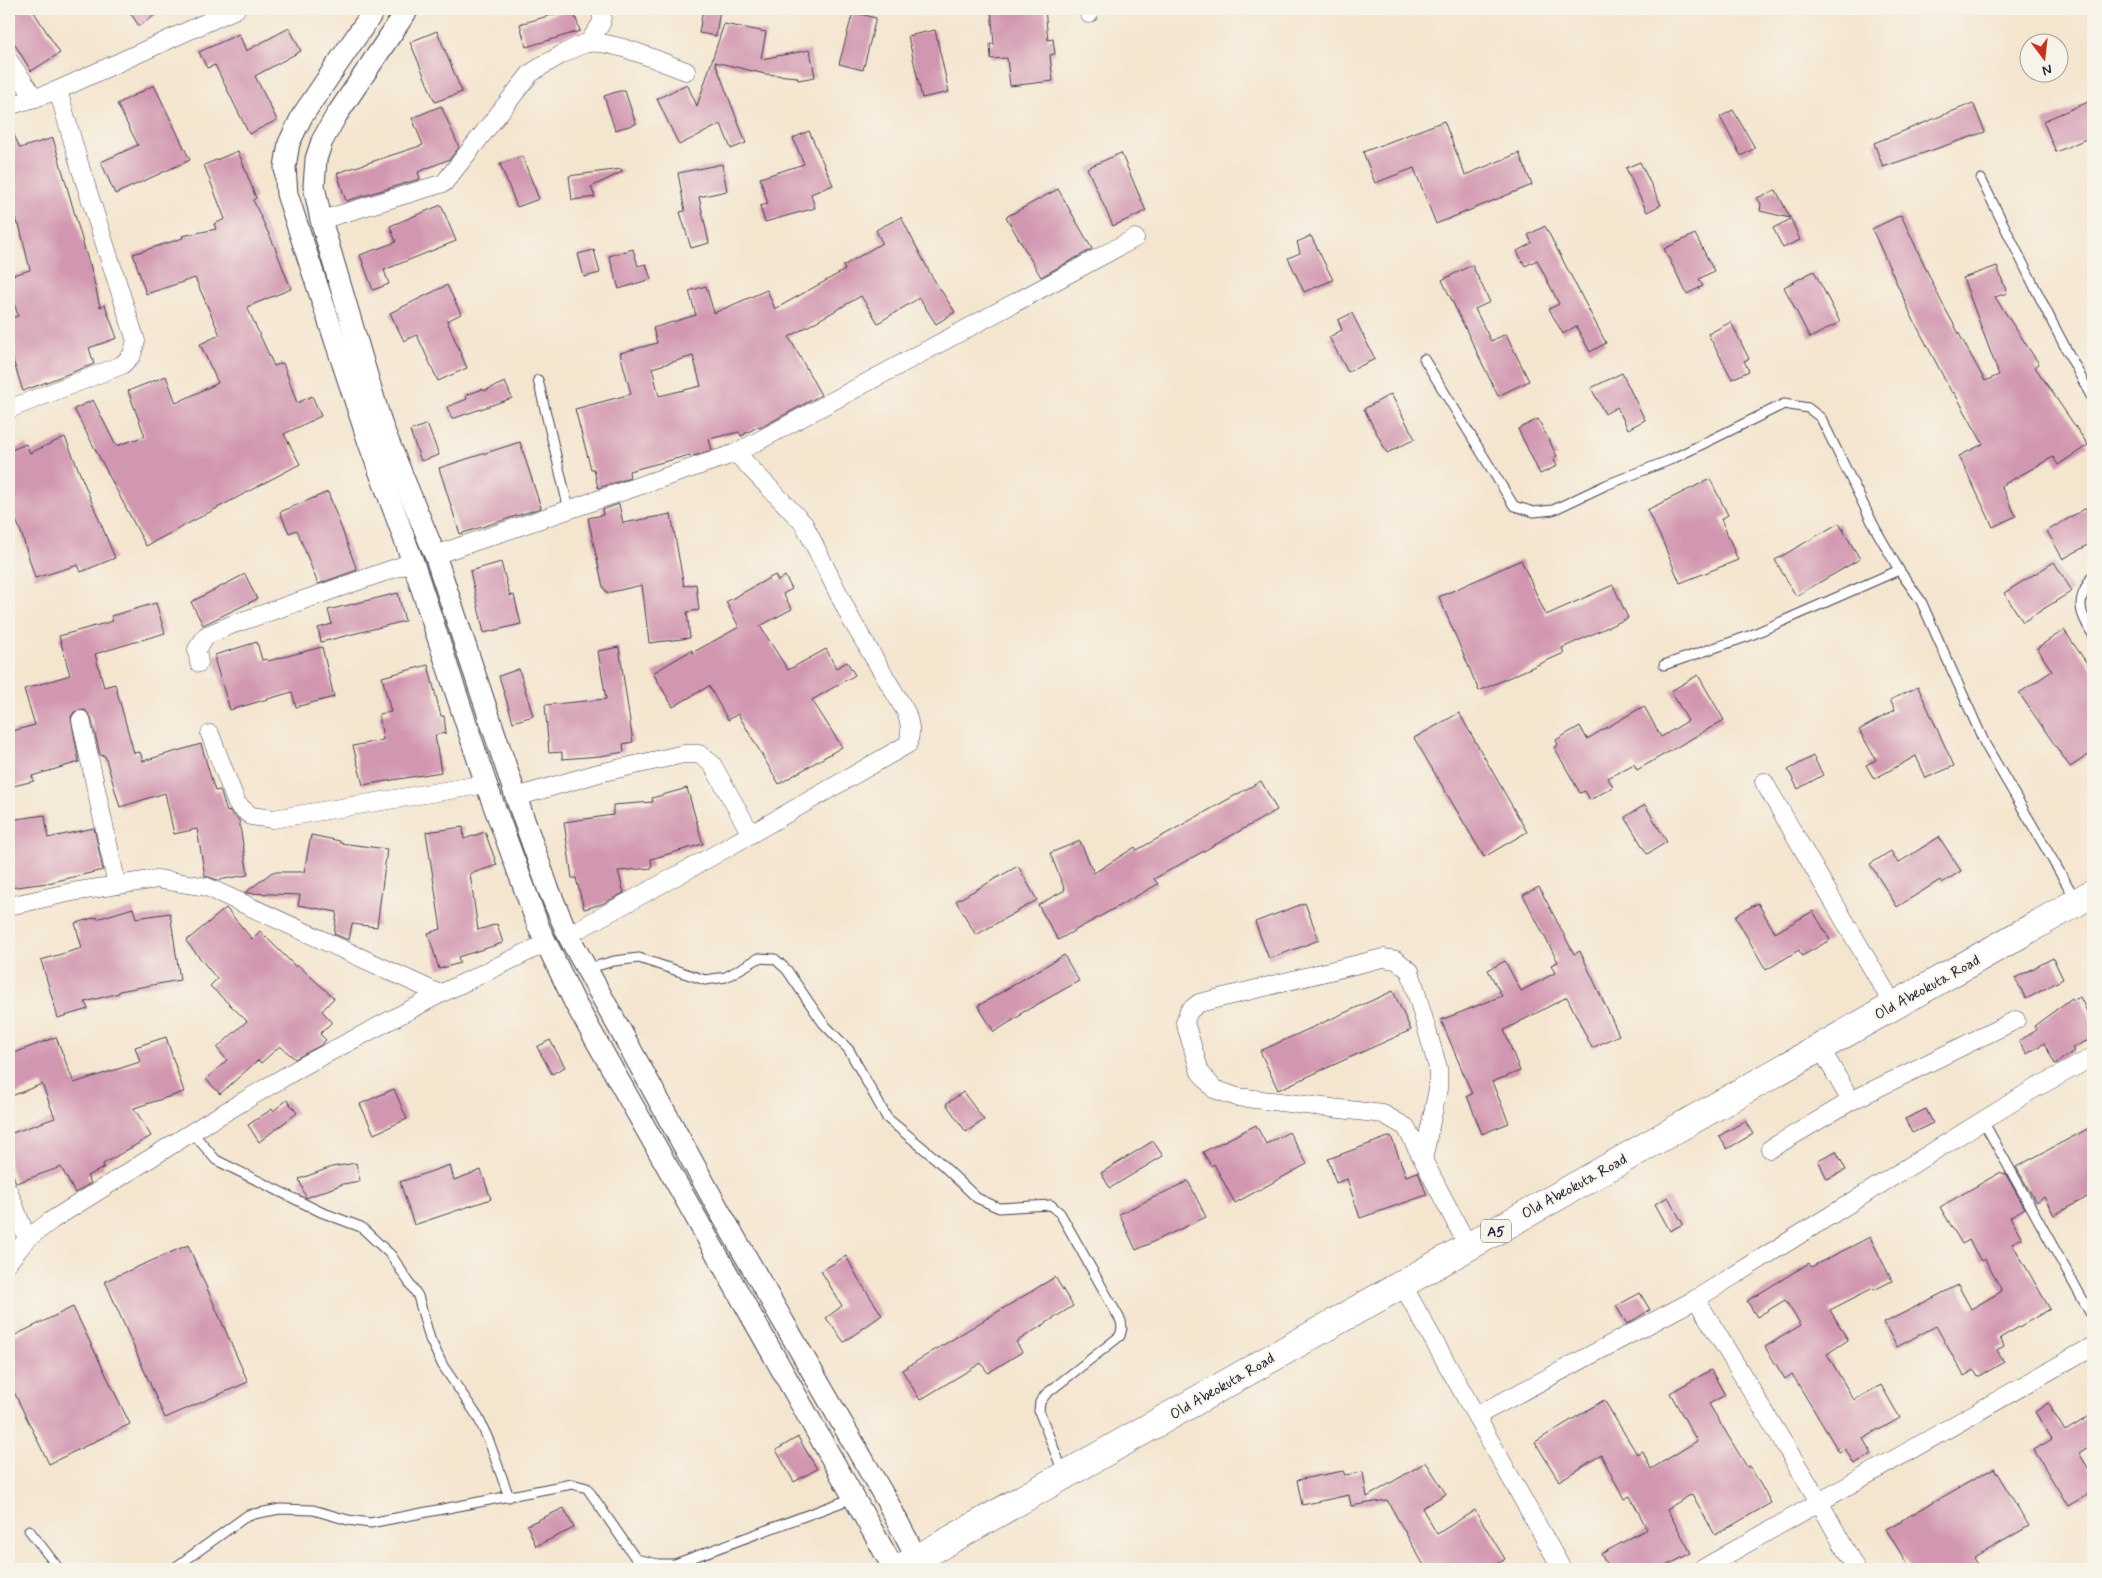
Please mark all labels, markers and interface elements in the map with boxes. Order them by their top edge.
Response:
north arrow [2020,32,2070,82]
text: N [2040,60,2054,79]
street label: Old Abeokuta Road [1871,951,1984,1025]
street label: Old Abeokuta Road [1518,1150,1631,1224]
road number: A5 [1481,1220,1511,1242]
street label: Old Abeokuta Road [1166,1349,1279,1425]

